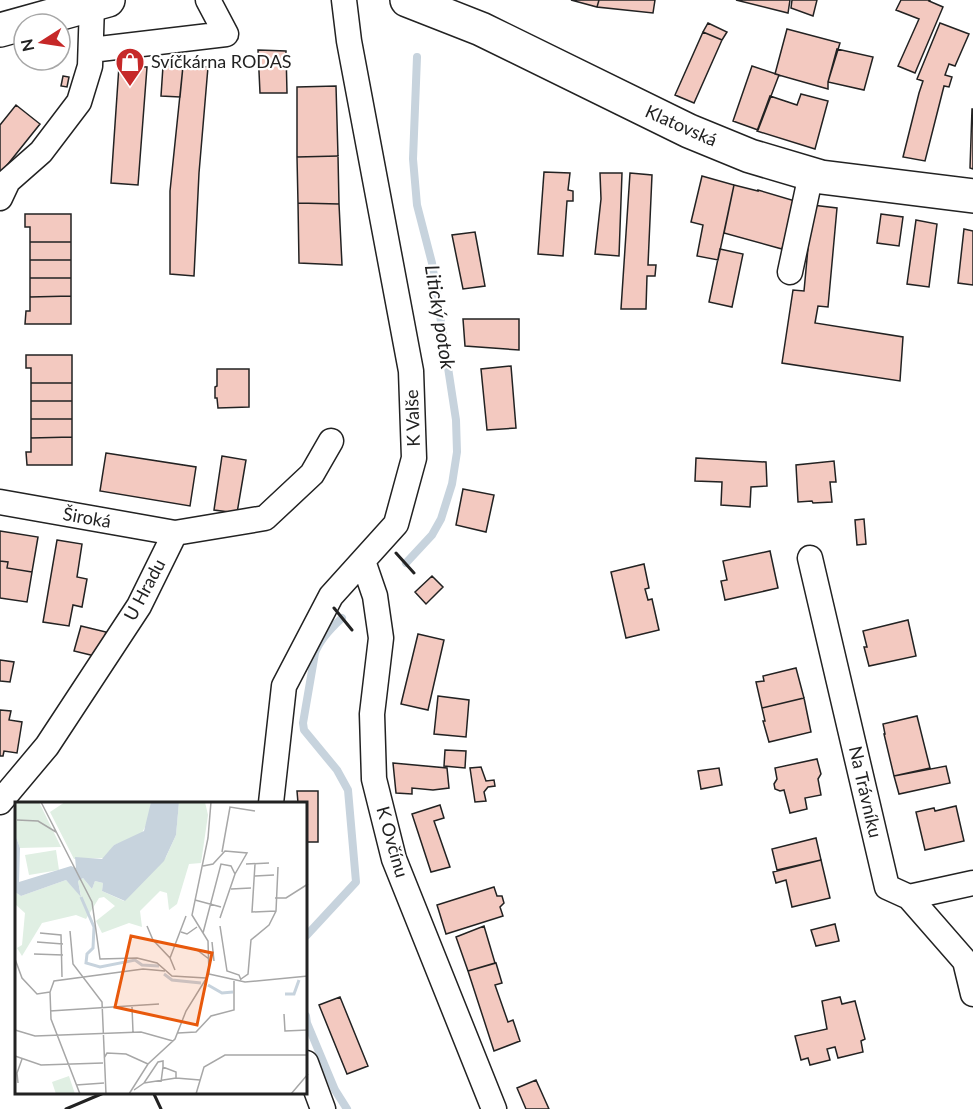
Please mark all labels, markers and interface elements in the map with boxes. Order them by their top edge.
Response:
north arrow [12,12,72,72]
text: N [16,37,37,53]
shop icon: Svíčkárna RODAS [114,46,146,88]
place label: Svíčkárna RODAS [151,50,292,72]
street label: Klatovská [642,100,721,151]
water label: Litický potok [421,263,461,371]
street label: K Valše [400,389,424,447]
street label: Široká [61,502,113,532]
street label: U Hradu [119,555,170,624]
street label: Na Trávníku [845,744,887,840]
inset map [15,802,308,1094]
street label: K Ovčínu [372,804,414,880]

